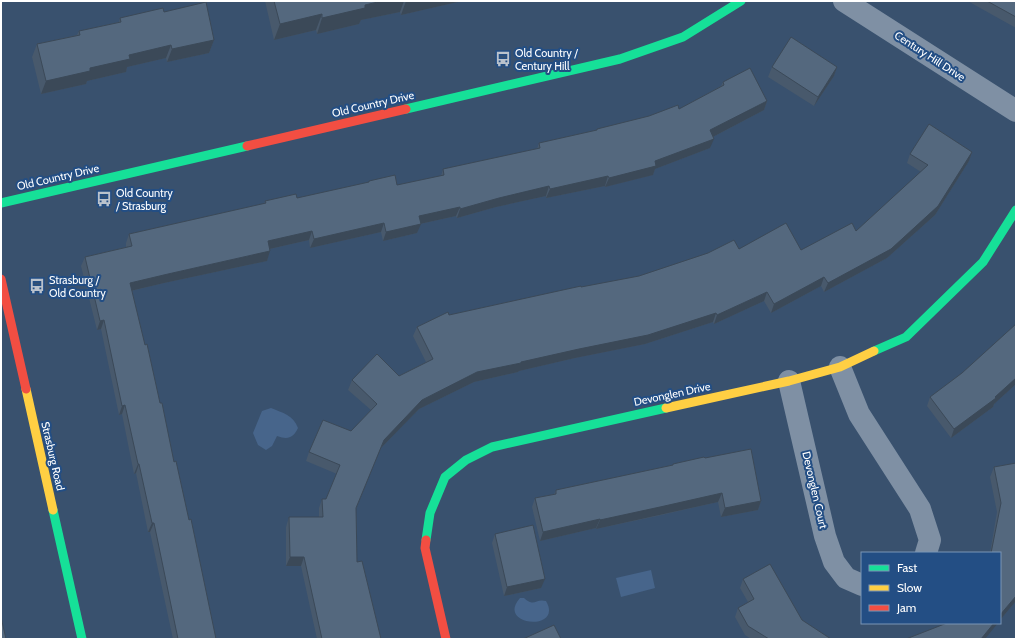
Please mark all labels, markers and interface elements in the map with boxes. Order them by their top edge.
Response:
street label: Century Hill Drive [892,28,968,84]
place label: Old Country / Century Hill [515,46,578,73]
bus stop icon: Old Country / Century Hill [494,50,512,68]
street label: Old Country Drive [331,88,416,120]
street label: Old Country Drive [16,161,101,193]
place label: Old Country / Strasburg [115,186,173,213]
bus stop icon: Old Country / Strasburg [95,190,113,208]
place label: Strasburg / Old Country [49,273,106,300]
bus stop icon: Strasburg / Old Country [28,277,46,295]
street label: Devonglen Drive [632,379,712,409]
street label: Strasburg Road [38,420,68,492]
street label: Devonglen Court [799,450,831,530]
legend [861,552,1001,624]
text: Fast [897,560,917,575]
text: Slow [897,580,922,595]
text: Jam [896,600,916,615]

